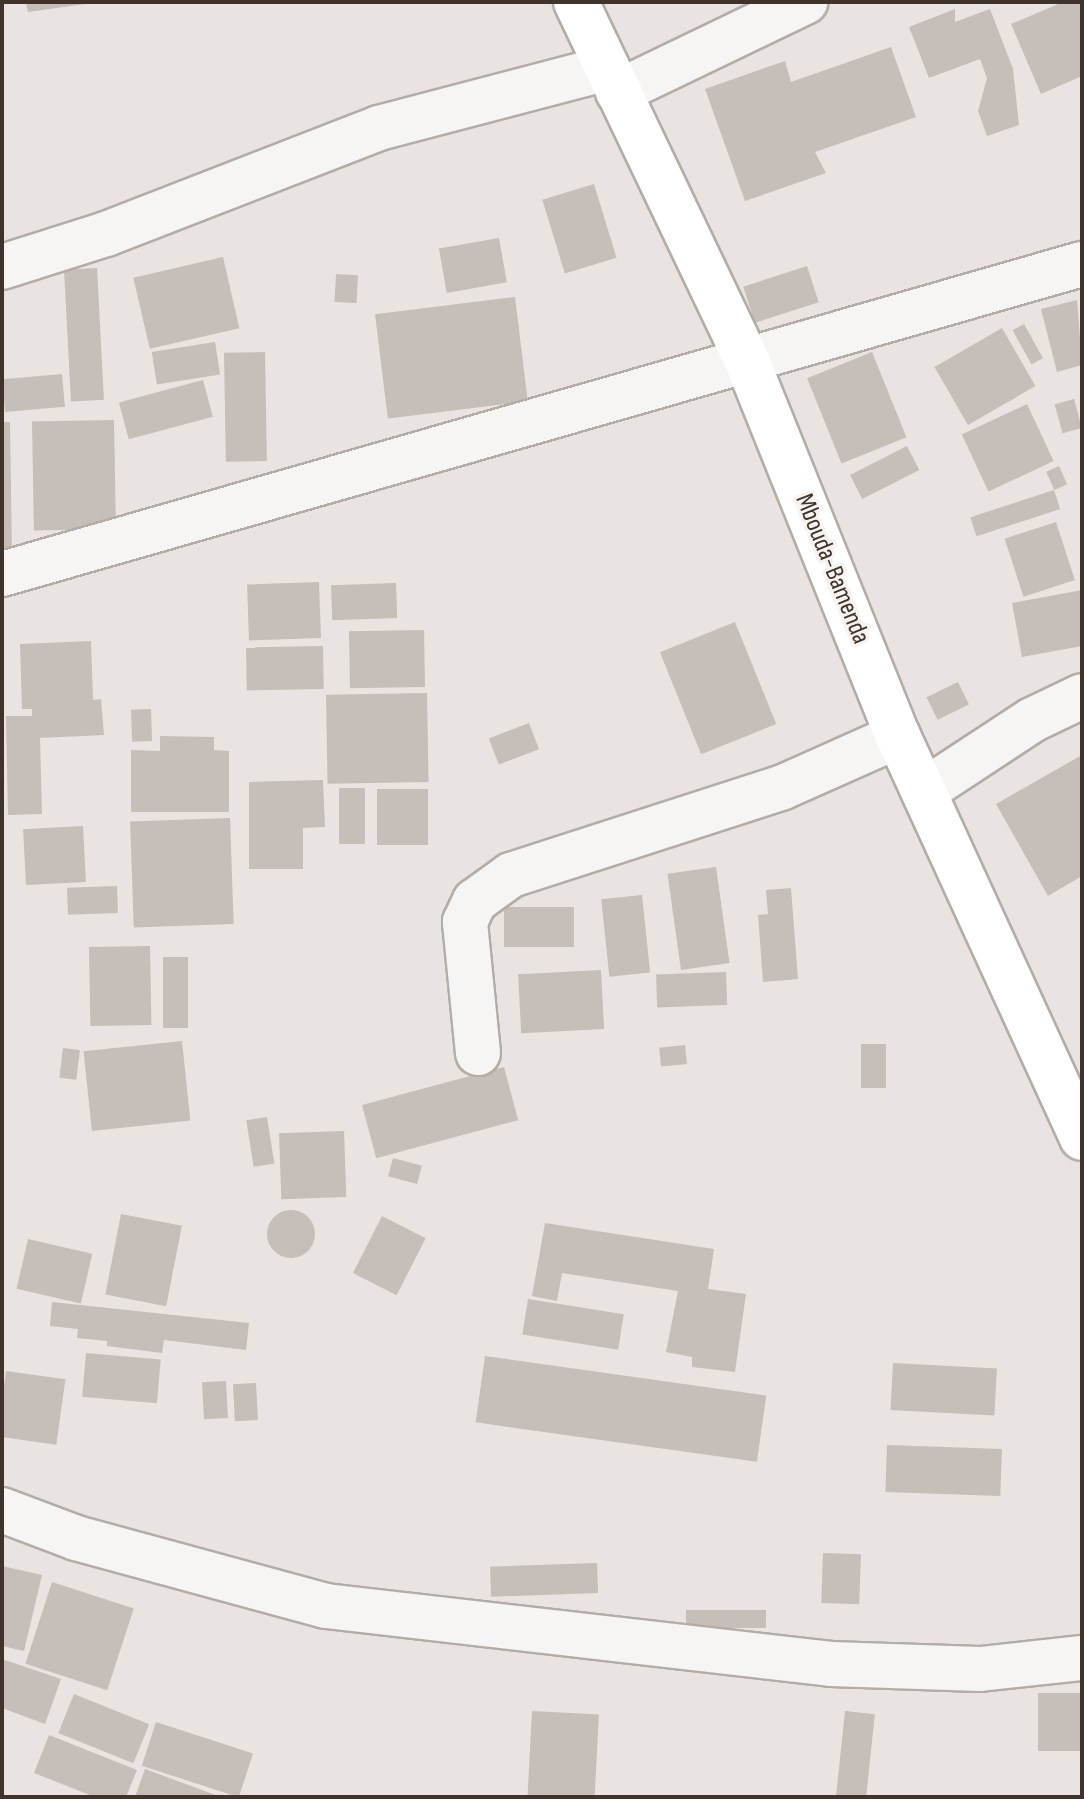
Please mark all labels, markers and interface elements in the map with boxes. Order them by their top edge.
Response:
street label: Mbouda-Bamenda [788,489,876,649]

